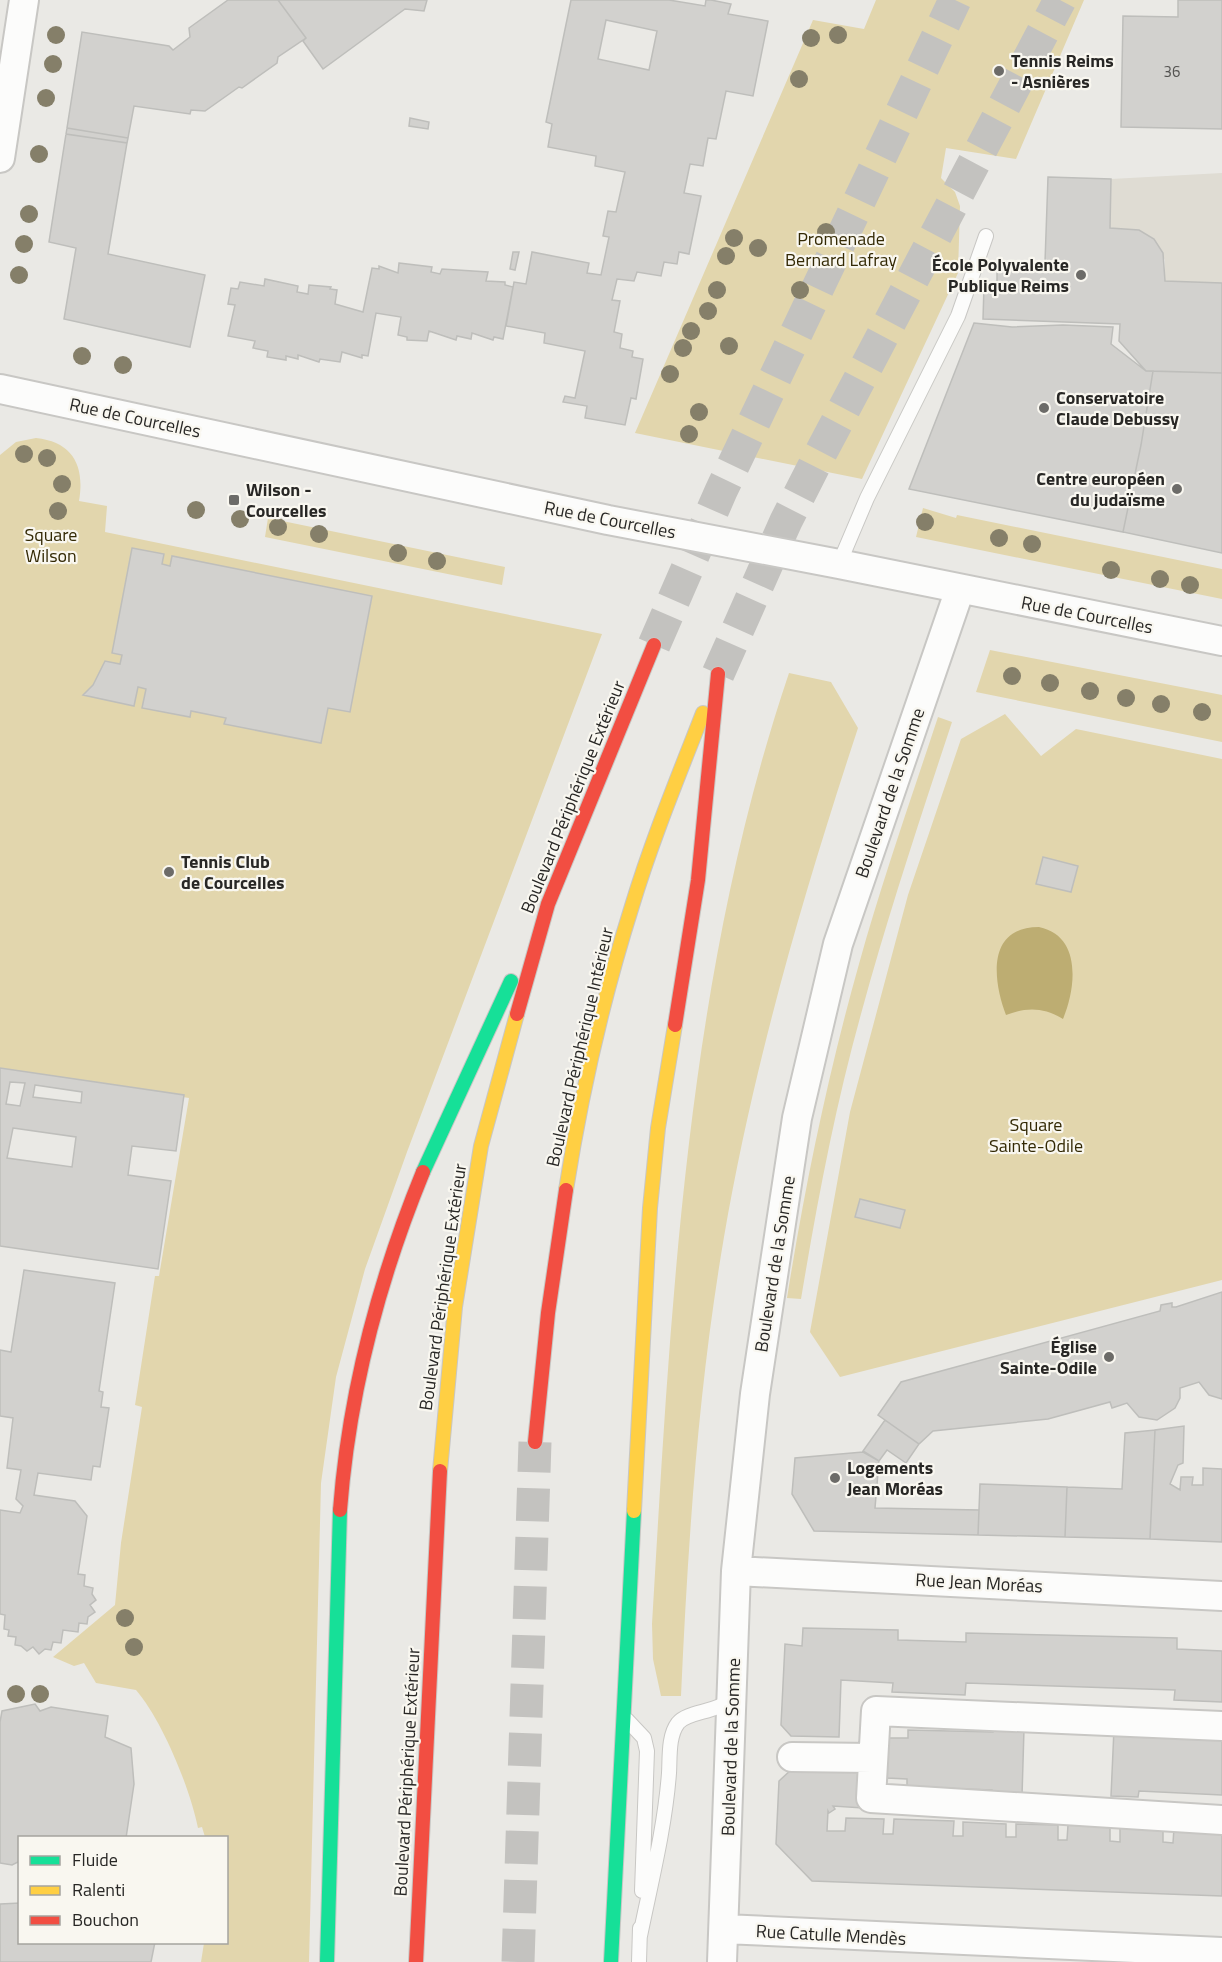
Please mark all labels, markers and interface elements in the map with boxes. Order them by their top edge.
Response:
place label: Tennis Reims - Asnières [1011,47,1114,95]
house number: 36 [1164,60,1180,83]
marker: Tennis Reims - Asnières [992,64,1006,78]
park label: Promenade Bernard Lafray [785,225,897,273]
place label: École Polyvalente Publique Reims [932,251,1069,299]
marker: École Polyvalente Publique Reims [1074,268,1088,282]
place label: Conservatoire Claude Debussy [1056,384,1179,432]
street label: Rue de Courcelles [67,390,203,445]
marker: Conservatoire Claude Debussy [1037,401,1051,415]
place label: Centre européen du judaïsme [1036,465,1165,513]
place label: Wilson - Courcelles [246,476,326,524]
marker: Centre européen du judaïsme [1170,482,1184,496]
marker: Wilson - Courcelles [227,493,241,507]
street label: Rue de Courcelles [542,494,678,546]
park label: Square Wilson [25,521,77,569]
street label: Rue de Courcelles [1019,589,1155,641]
street label: Boulevard Périphérique Extérieur [513,676,632,917]
street label: Boulevard de la Somme [848,704,931,882]
place label: Tennis Club de Courcelles [181,848,284,896]
marker: Tennis Club de Courcelles [162,865,176,879]
street label: Boulevard Périphérique Intérieur [539,924,620,1169]
park label: Square Sainte-Odile [989,1111,1083,1159]
street label: Boulevard Périphérique Extérieur [412,1162,473,1412]
street label: Boulevard de la Somme [747,1174,802,1354]
place label: Église Sainte-Odile [1000,1333,1097,1381]
marker: Église Sainte-Odile [1102,1350,1116,1364]
place label: Logements Jean Moréas [847,1454,943,1502]
marker: Logements Jean Moréas [828,1471,842,1485]
street label: Rue Jean Moréas [915,1566,1043,1599]
street label: Boulevard Périphérique Extérieur [386,1647,427,1897]
street label: Boulevard de la Somme [714,1657,747,1837]
legend [18,1836,228,1944]
text: Fluide [72,1846,118,1873]
text: Ralenti [72,1876,125,1903]
text: Bouchon [72,1906,139,1933]
street label: Rue Catulle Mendès [755,1917,907,1952]

